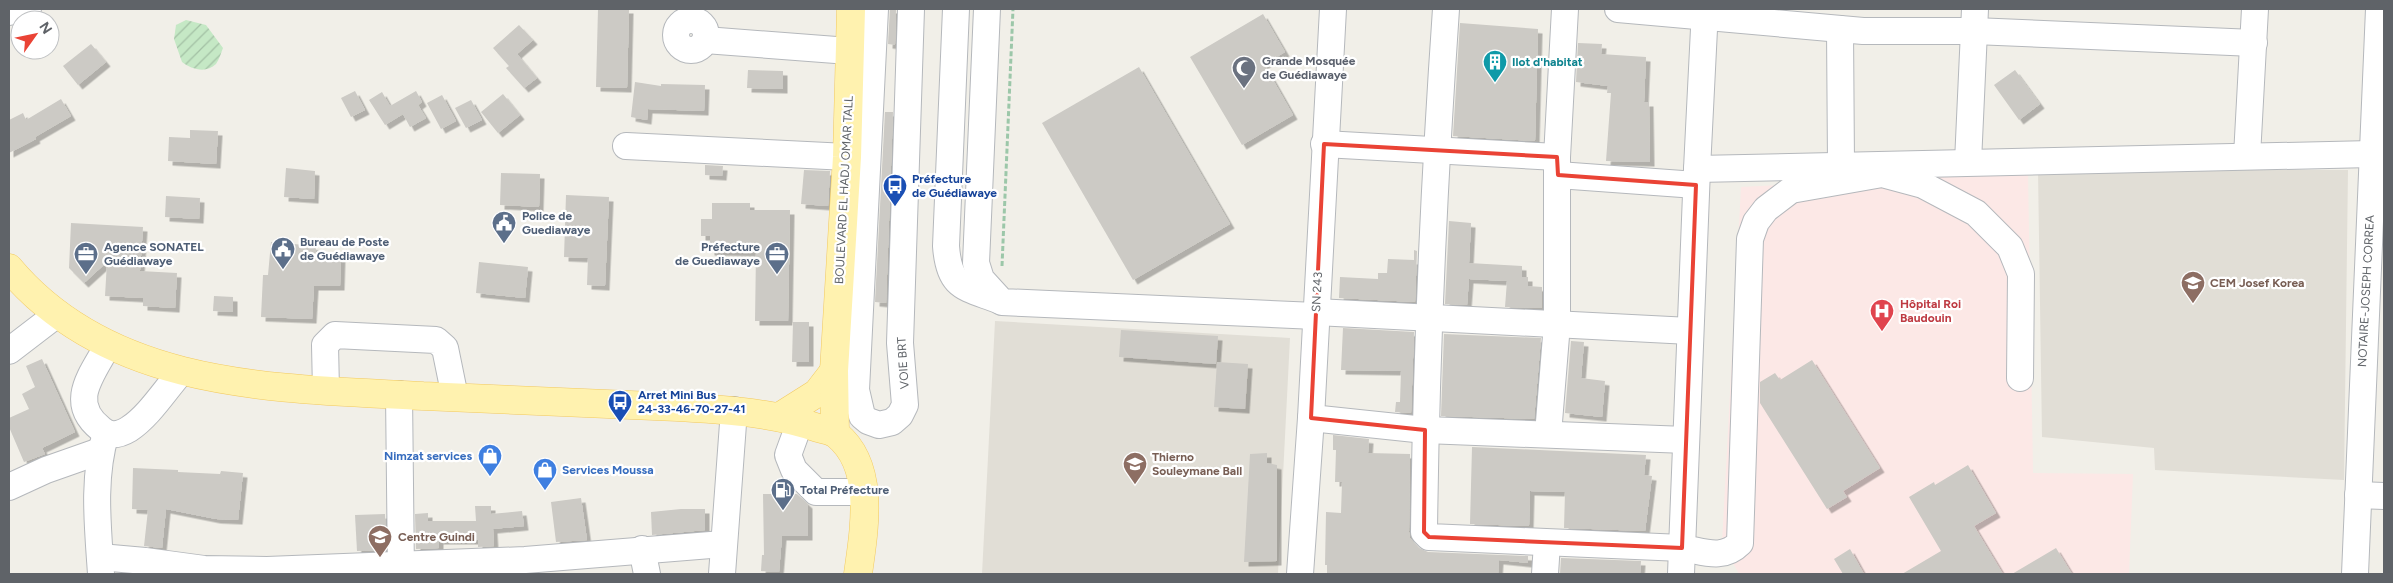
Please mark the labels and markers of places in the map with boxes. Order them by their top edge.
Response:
building icon: Ilot d'habitat [1482,49,1508,83]
place label: Grande Mosquée de Guédiawaye [1262,54,1356,82]
mosque icon: Grande Mosquée de Guédiawaye [1231,55,1257,89]
place label: Ilot d'habitat [1512,55,1583,69]
place label: Préfecture de Guédiawaye [912,172,997,200]
bus stop icon: Préfecture de Guédiawaye [882,173,908,207]
place label: Police de Guediawaye [522,209,591,237]
public building icon: Police de Guediawaye [491,210,517,244]
place label: Bureau de Poste de Guédiawaye [300,235,389,263]
public building icon: Bureau de Poste de Guédiawaye [270,236,296,270]
place label: Agence SONATEL Guédiawaye [104,240,204,268]
place label: Préfecture de Guediawaye [675,240,760,268]
office icon: Agence SONATEL Guédiawaye [73,241,99,275]
office icon: Préfecture de Guediawaye [764,241,790,275]
school or university icon: CEM Josef Korea [2180,270,2206,304]
place label: CEM Josef Korea [2210,276,2305,290]
place label: Hôpital Roi Baudouin [1900,297,1961,325]
hospital icon: Hôpital Roi Baudouin [1869,298,1895,332]
place label: Arret Mini Bus 24-33-46-70-27-41 [638,388,746,416]
bus stop icon: Arret Mini Bus 24-33-46-70-27-41 [607,389,633,423]
shop icon: Nimzat services [477,443,503,477]
place label: Nimzat services [384,449,472,463]
place label: Thierno Souleymane Ball [1152,450,1242,478]
school or university icon: Thierno Souleymane Ball [1122,451,1148,485]
shop icon: Services Moussa [532,457,558,491]
place label: Services Moussa [562,463,654,477]
fuel station icon: Total Préfecture [770,477,796,511]
place label: Total Préfecture [800,483,890,497]
school or university icon: Centre Guindi [367,524,393,558]
place label: Centre Guindi [398,530,475,544]

